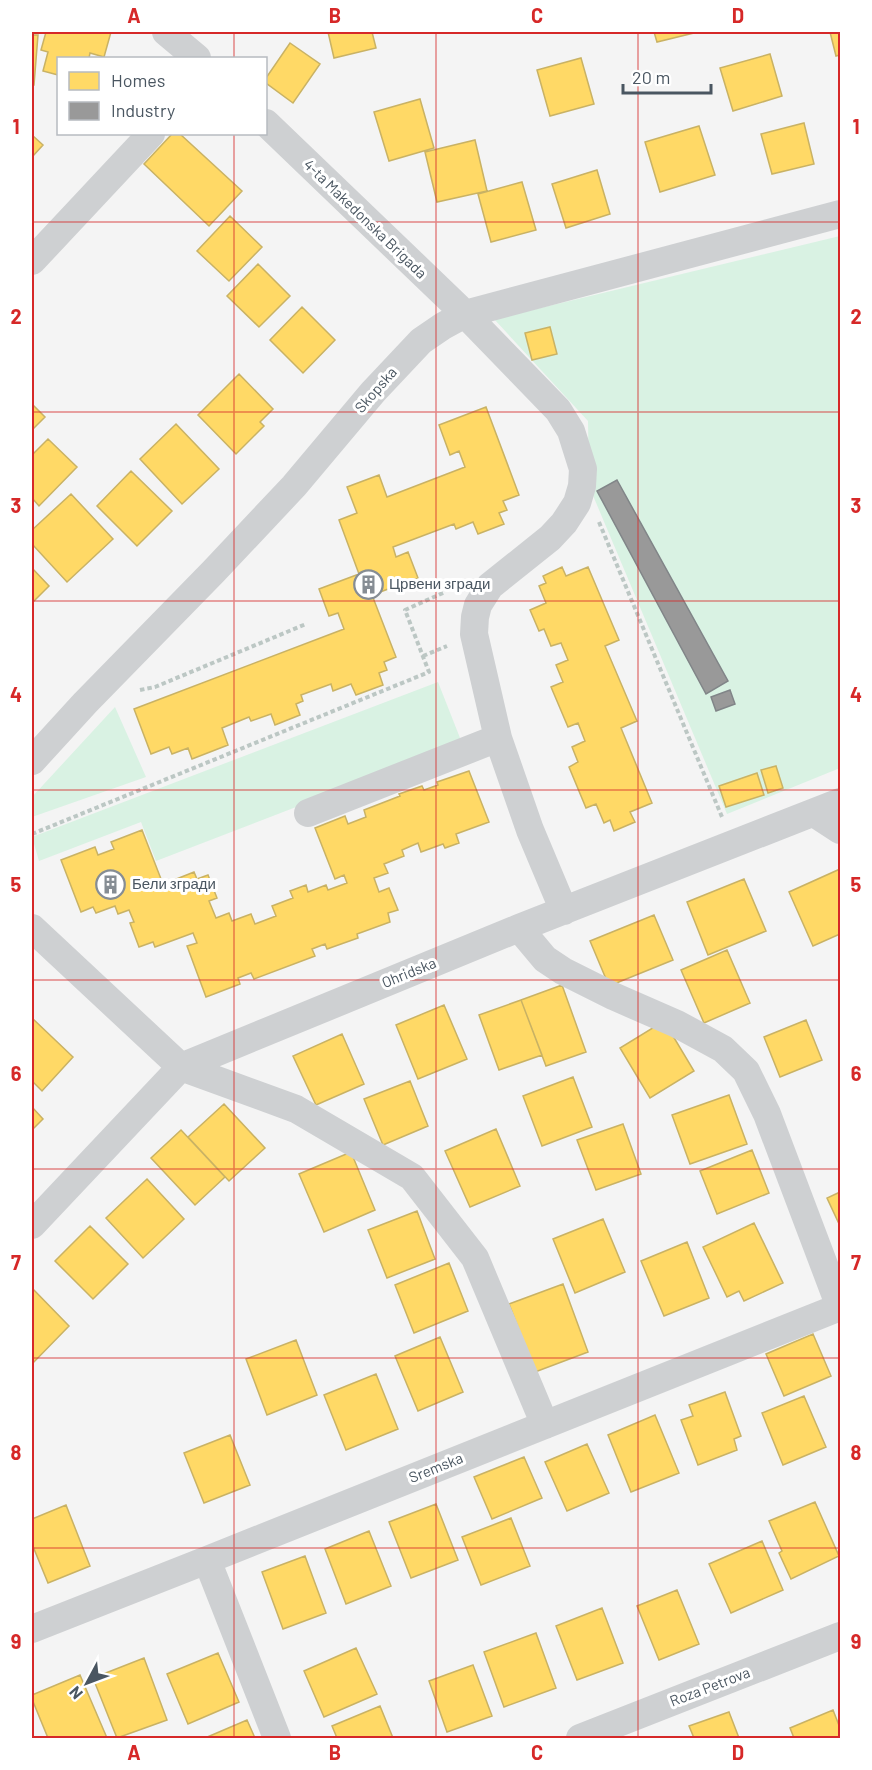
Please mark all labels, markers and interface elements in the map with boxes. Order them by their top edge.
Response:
text: A [127,3,141,27]
text: B [329,3,341,27]
text: C [531,3,543,27]
text: D [732,3,744,27]
legend [57,57,267,135]
scale bar [623,57,712,95]
text: 20 m [632,66,670,88]
text: Homes [111,69,165,91]
text: Industry [111,99,175,121]
text: 1 [12,114,20,138]
text: 1 [852,114,860,138]
street label: 4-ta Makedonska Brigada [301,155,431,282]
text: 2 [10,304,22,328]
text: 2 [850,304,862,328]
street label: Skopska [351,363,400,416]
text: 3 [11,493,21,517]
text: 3 [851,493,861,517]
building icon: Црвени згради [352,568,384,600]
place label: Црвени згради [389,574,490,592]
text: 4 [10,682,22,706]
text: 4 [850,682,862,706]
building icon: Бели згради [95,868,127,900]
text: 5 [11,872,22,896]
text: 5 [851,872,862,896]
place label: Бели згради [132,874,216,892]
street label: Ohridska [379,953,438,991]
text: 6 [11,1061,22,1085]
text: 6 [851,1061,862,1085]
text: 7 [11,1250,21,1274]
text: 7 [851,1250,861,1274]
text: 8 [11,1440,22,1464]
text: 8 [851,1440,862,1464]
street label: Sremska [406,1448,465,1486]
text: 9 [11,1629,21,1653]
text: 9 [851,1629,861,1653]
north arrow [57,1653,117,1713]
street label: Roza Petrova [667,1663,752,1710]
text: N [65,1683,86,1703]
text: A [127,1740,141,1764]
text: B [329,1740,341,1764]
text: C [531,1740,543,1764]
text: D [732,1740,744,1764]

